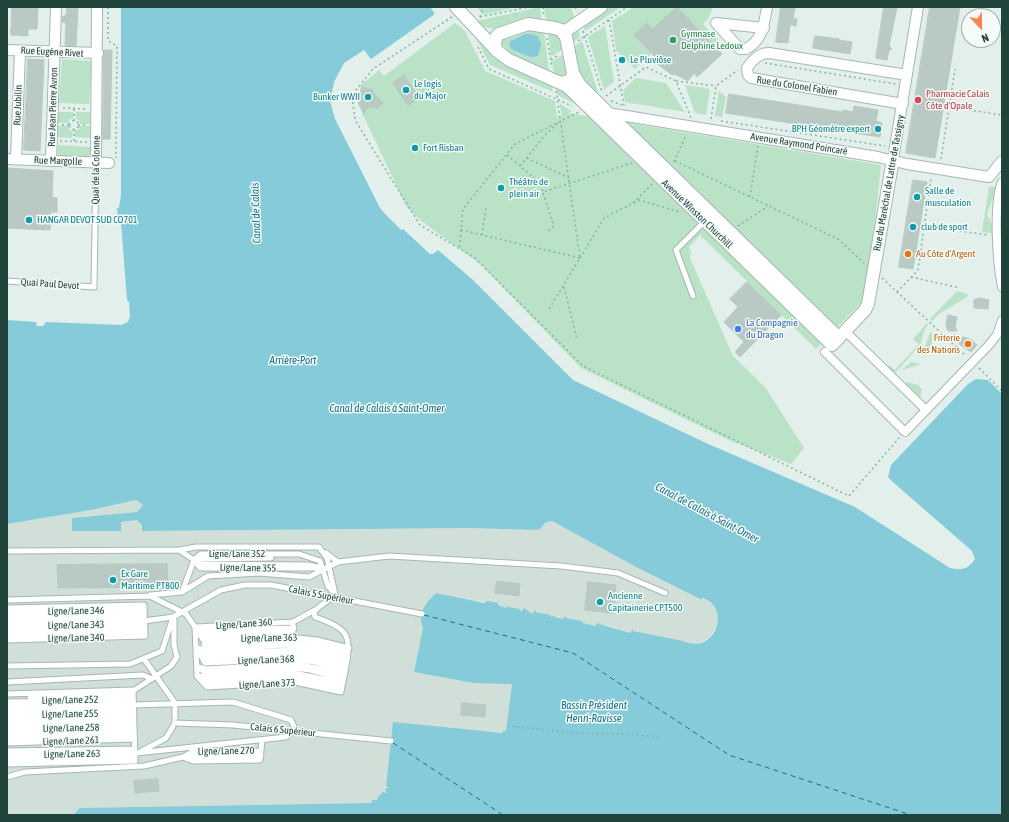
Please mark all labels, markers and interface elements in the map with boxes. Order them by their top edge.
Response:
north arrow [961,8,1001,48]
place label: Gymnase Delphine Ledoux [681,28,743,52]
text: N [980,31,990,45]
marker: Gymnase Delphine Ledoux [668,35,678,45]
street label: Rue Eugène Rivet [20,44,84,60]
place label: Le Pluviôse [630,54,671,66]
marker: Le Pluviôse [617,55,627,65]
street label: Rue Jean Pierre Avron [46,67,60,147]
street label: Rue du Colonel Fabien [756,74,838,98]
place label: Le logis du Major [414,78,446,102]
street label: Rue Jubilin [11,84,25,126]
marker: Le logis du Major [401,85,411,95]
place label: Pharmacie Calais Côte d'Opale [926,88,989,112]
place label: Bunker WWII [313,91,360,103]
marker: Bunker WWII [363,92,373,102]
marker: Pharmacie Calais Côte d'Opale [913,95,923,105]
street label: Rue du Maréchal de Lattre de Tassigny [871,114,907,252]
place label: BPH Géomètre expert [792,123,870,135]
marker: BPH Géomètre expert [873,124,883,134]
street label: Avenue Raymond Poincaré [750,130,848,158]
street label: Quai de la Colonne [89,135,103,205]
place label: Fort Risban [423,142,464,154]
marker: Fort Risban [410,143,420,153]
street label: Rue Margolle [34,154,82,168]
place label: Théâtre de plein air [509,176,548,200]
street label: Avenue Winston Churchill [659,177,735,251]
water label: Canal de Calais [248,182,264,244]
marker: Théâtre de plein air [496,183,506,193]
place label: Salle de musculation [925,185,971,208]
marker: Salle de musculation [912,192,922,202]
place label: HANGAR DEVOT SUD CO701 [37,214,138,226]
marker: HANGAR DEVOT SUD CO701 [24,215,34,225]
place label: club de sport [921,221,968,233]
marker: club de sport [908,222,918,232]
place label: Au Côte d'Argent [916,248,975,260]
marker: Au Côte d'Argent [903,249,913,259]
street label: Quai Paul Devot [20,276,80,292]
place label: La Compagnie du Dragon [746,317,798,340]
marker: La Compagnie du Dragon [733,324,743,334]
place label: Friterie des Nations [917,332,960,356]
marker: Friterie des Nations [963,339,973,349]
water label: Arrière-Port [270,354,316,368]
water label: Canal de Calais à Saint-Omer [329,402,445,416]
water label: Canal de Calais à Saint-Omer [653,480,761,546]
street label: Ligne/Lane 352 [209,548,265,560]
street label: Ligne/Lane 355 [220,562,276,574]
place label: Ex Gare Maritime PT800 [121,568,179,592]
marker: Ex Gare Maritime PT800 [108,575,118,585]
street label: Calais 5 Supérieur [288,583,354,607]
place label: Ancienne Capitainerie CPT500 [608,590,682,614]
marker: Ancienne Capitainerie CPT500 [595,597,605,607]
street label: Ligne/Lane 346 [48,605,104,617]
street label: Ligne/Lane 360 [215,616,273,632]
street label: Ligne/Lane 343 [48,619,104,631]
street label: Ligne/Lane 340 [48,632,104,644]
street label: Ligne/Lane 363 [241,632,297,644]
street label: Ligne/Lane 368 [237,653,295,667]
street label: Ligne/Lane 373 [238,677,296,691]
street label: Ligne/Lane 252 [42,694,98,706]
water label: Bassin Président Henri-Ravisse [561,699,627,725]
street label: Ligne/Lane 255 [42,708,98,720]
street label: Calais 6 Supérieur [250,721,316,739]
street label: Ligne/Lane 258 [43,722,99,734]
street label: Ligne/Lane 261 [42,734,100,748]
street label: Ligne/Lane 270 [198,745,254,757]
street label: Ligne/Lane 263 [44,748,100,760]

